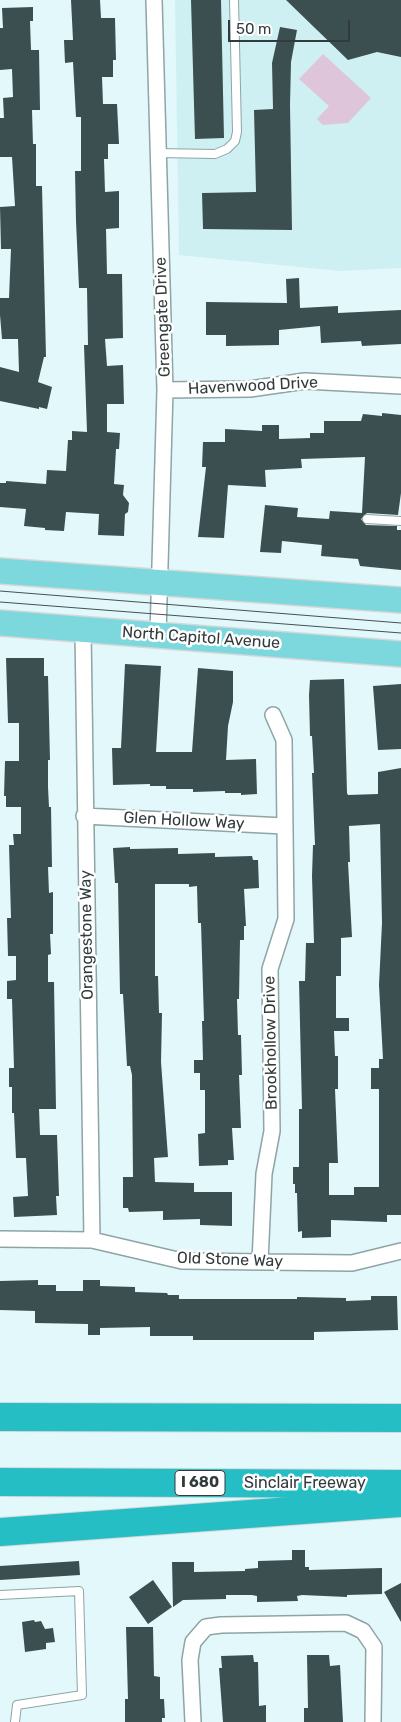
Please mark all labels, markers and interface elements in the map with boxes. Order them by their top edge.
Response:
scale bar [231,10,354,42]
text: 50 m [236,20,271,38]
street label: Greengate Drive [151,257,175,377]
street label: Havenwood Drive [188,373,318,399]
street label: North Capitol Avenue [121,623,281,653]
street label: Glen Hollow Way [123,808,245,834]
street label: Orangestone Way [76,870,98,1000]
street label: Brookhollow Drive [260,976,282,1110]
street label: Old Stone Way [177,1249,283,1271]
road number: I 680 [175,1470,225,1496]
street label: Sinclair Freeway [244,1473,366,1493]

